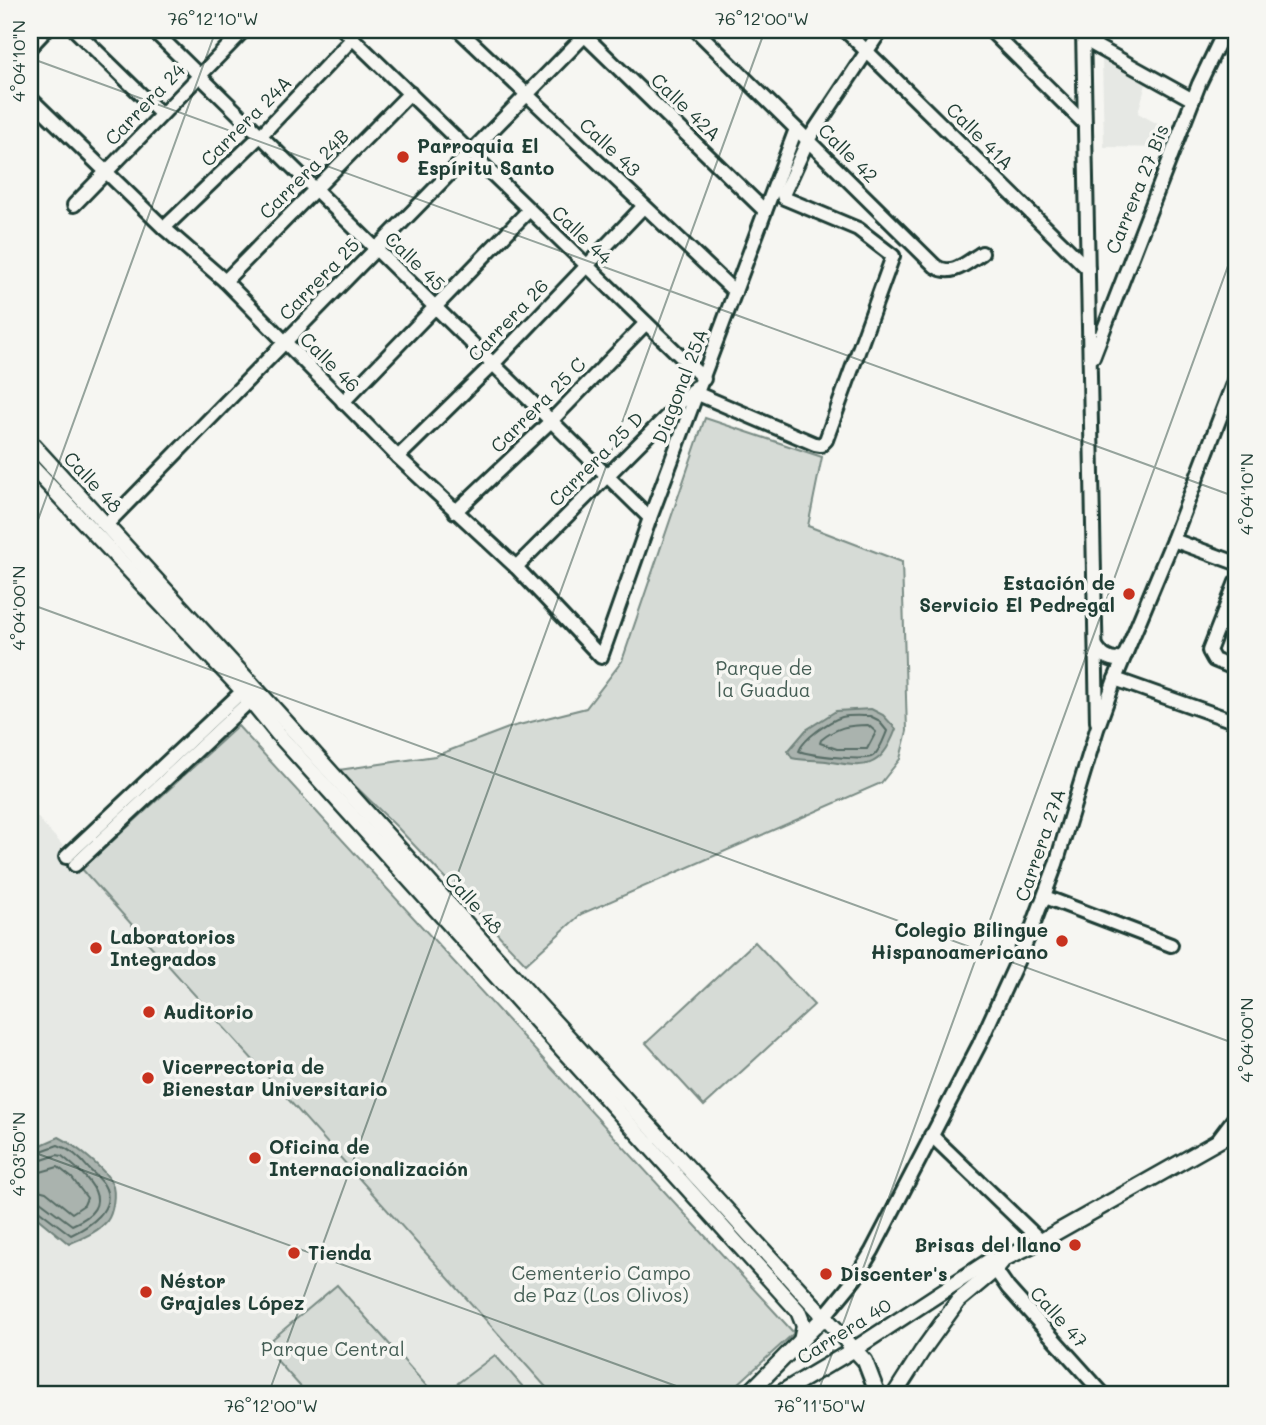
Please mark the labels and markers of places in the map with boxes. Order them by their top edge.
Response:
place label: Parroquia El Espíritu Santo [417,133,554,180]
marker: Parroquia El Espíritu Santo [395,149,411,165]
place label: Estación de Servicio El Pedregal [919,570,1115,617]
marker: Estación de Servicio El Pedregal [1121,586,1137,602]
place label: Colegio Bilingue Hispanoamericano [871,917,1048,964]
place label: Laboratorios Integrados [110,924,235,971]
marker: Colegio Bilingue Hispanoamericano [1054,933,1070,949]
marker: Laboratorios Integrados [88,940,104,956]
place label: Auditorio [163,999,253,1024]
marker: Auditorio [141,1004,157,1020]
place label: Vicerrectoria de Bienestar Universitario [162,1054,387,1101]
marker: Vicerrectoria de Bienestar Universitario [140,1070,156,1086]
place label: Oficina de Internacionalización [269,1134,468,1181]
marker: Oficina de Internacionalización [247,1150,263,1166]
place label: Brisas del llano [915,1232,1061,1257]
marker: Brisas del llano [1067,1237,1083,1253]
place label: Tienda [308,1240,372,1265]
marker: Tienda [286,1245,302,1261]
place label: Discenter's [840,1261,948,1286]
marker: Discenter's [818,1266,834,1282]
place label: Néstor Grajales López [160,1268,305,1315]
marker: Néstor Grajales López [138,1284,154,1300]

